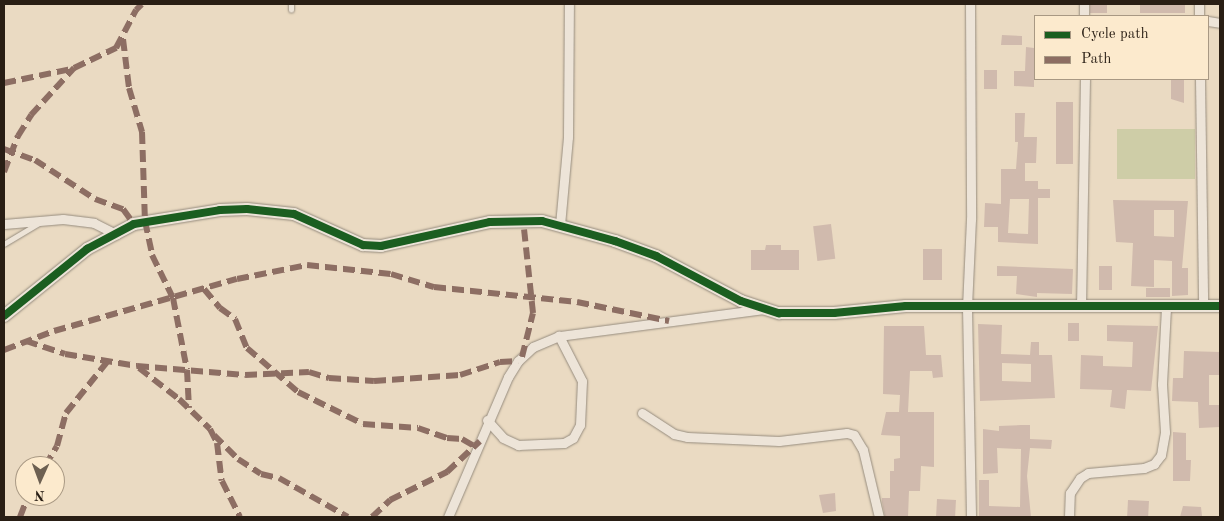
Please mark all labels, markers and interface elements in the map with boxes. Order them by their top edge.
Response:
legend [1034,15,1209,80]
text: Cycle path [1081,27,1149,42]
text: Path [1081,52,1111,67]
north arrow [15,456,65,506]
text: N [34,488,45,502]

